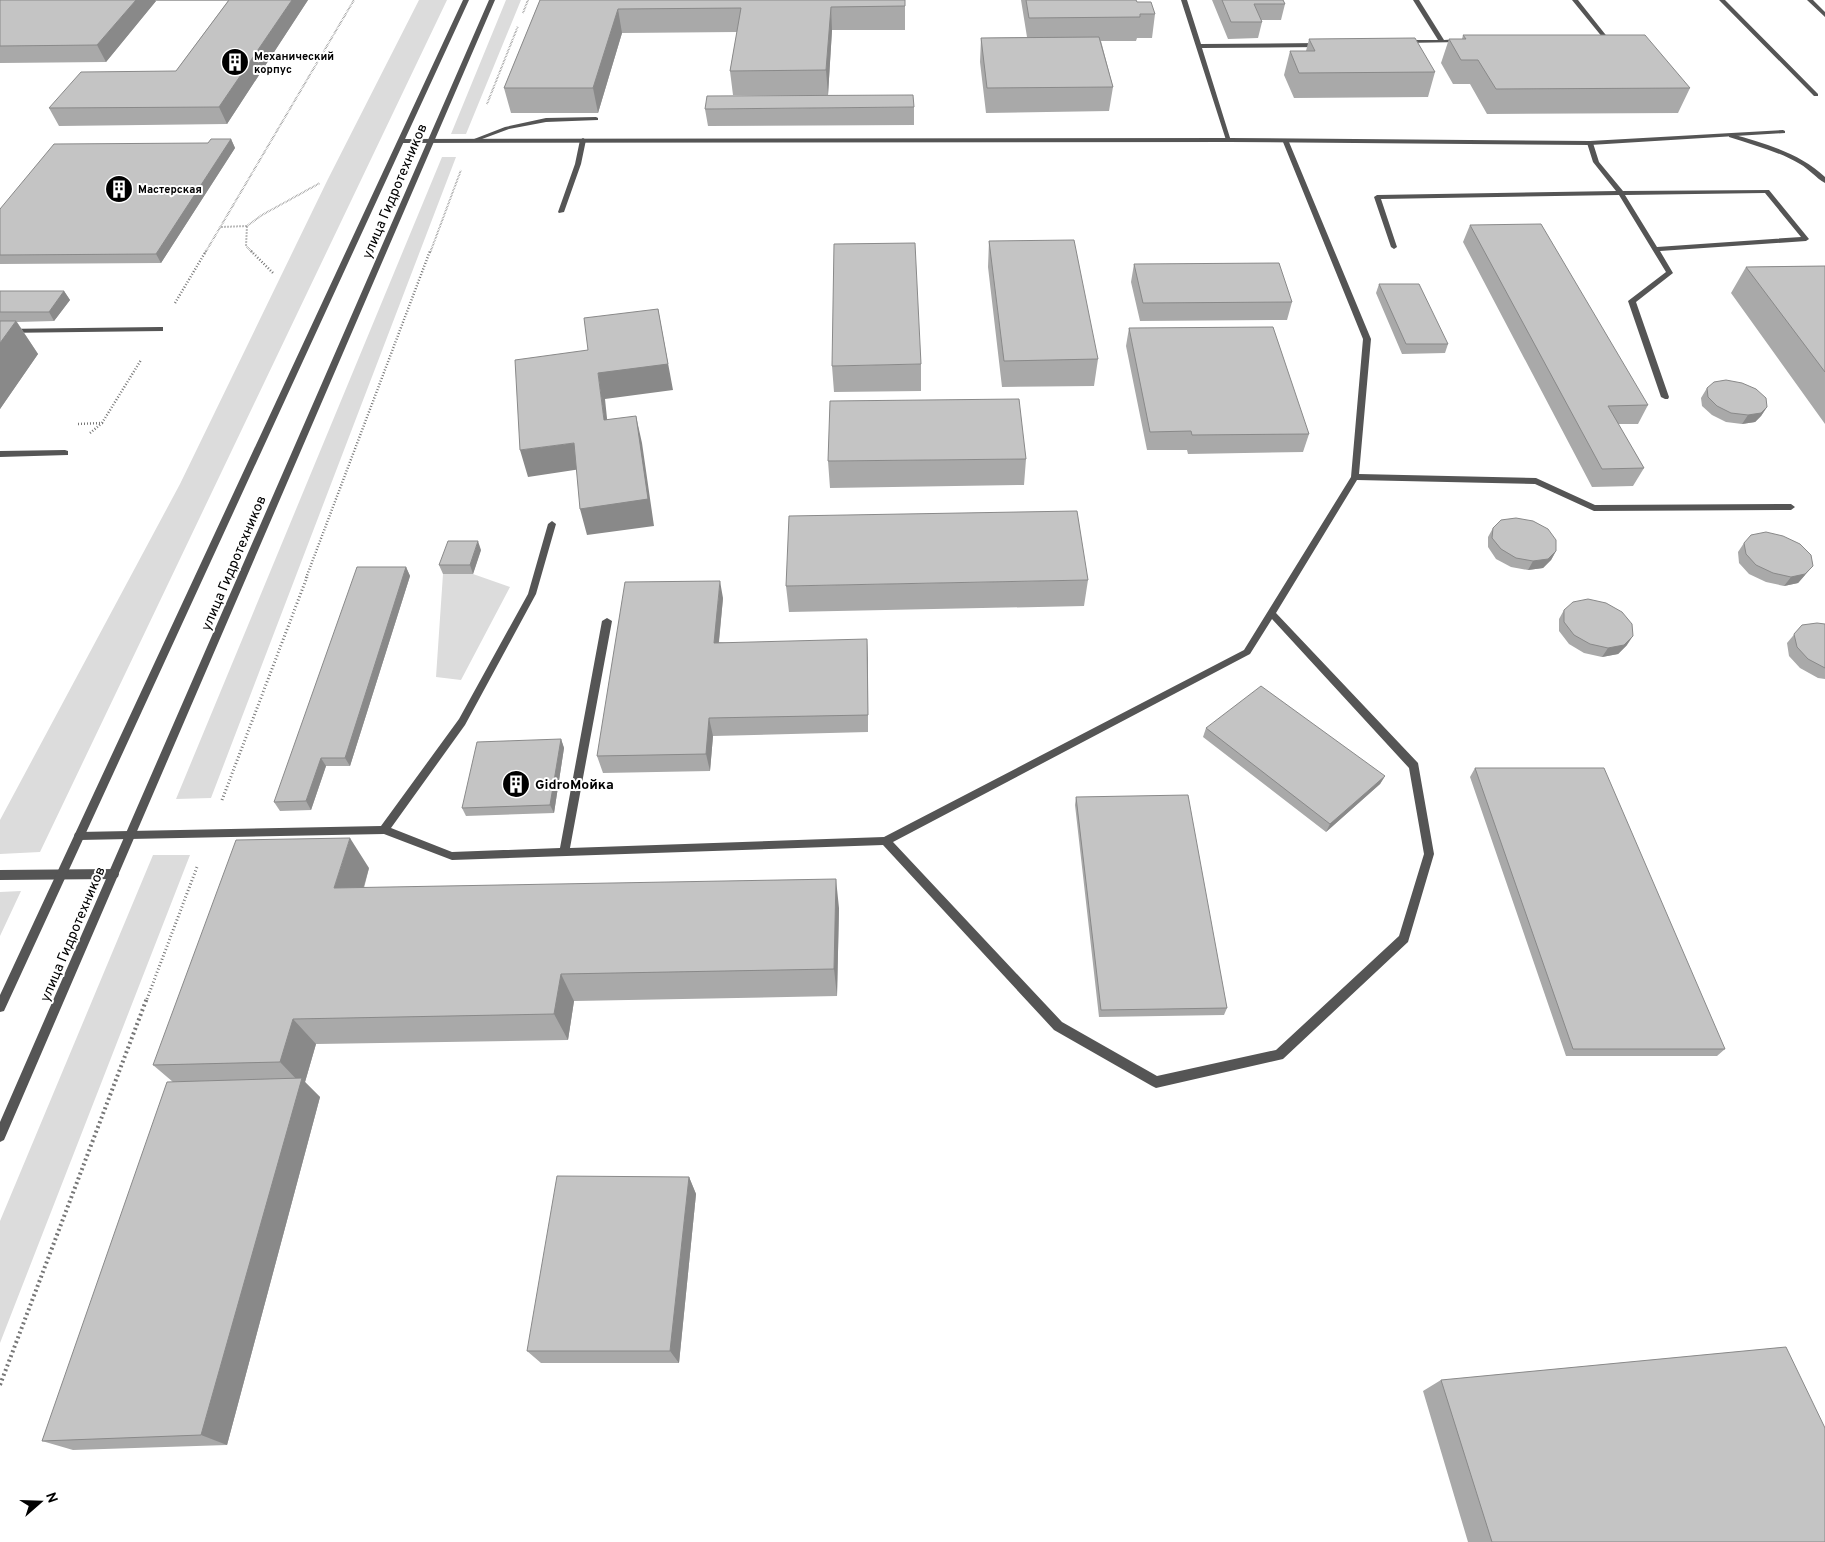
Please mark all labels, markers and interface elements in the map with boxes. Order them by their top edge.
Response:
building icon: Механический корпус [220,47,250,77]
place label: Механический корпус [254,50,334,77]
street label: улица Гидротехников [359,121,432,262]
building icon: Мастерская [104,174,134,204]
place label: Мастерская [138,183,202,197]
street label: улица Гидротехников [198,493,271,634]
building icon: GidroМойка [501,769,531,799]
place label: GidroМойка [535,777,614,794]
street label: улица Гидротехников [37,864,110,1005]
north arrow [15,1477,65,1527]
text: N [41,1490,61,1506]

